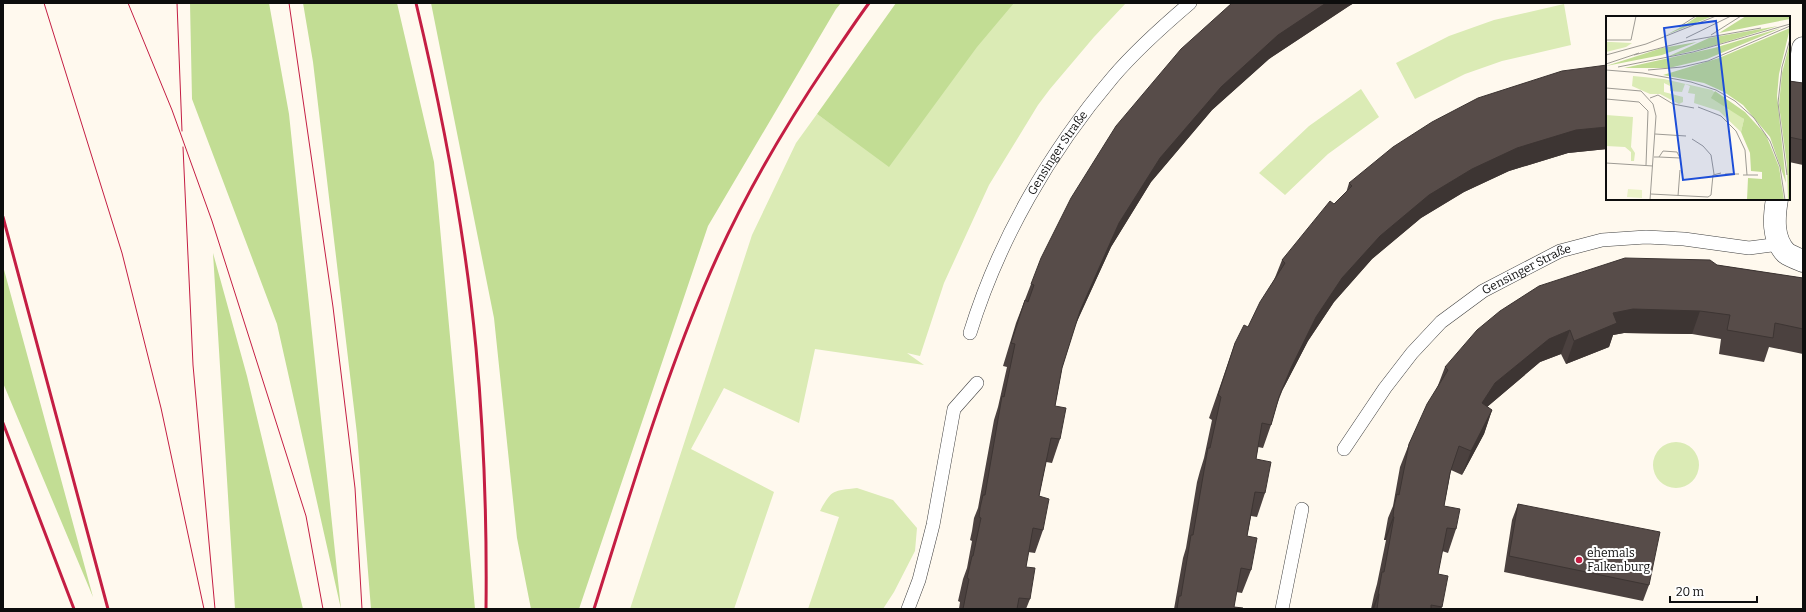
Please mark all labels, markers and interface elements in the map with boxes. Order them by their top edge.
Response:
inset map [1606,16,1790,200]
street label: Gensinger Straße [1025,108,1090,197]
street label: Gensinger Straße [1479,241,1572,297]
place label: ehemals Falkenburg [1587,546,1650,574]
marker: ehemals Falkenburg [1574,555,1584,565]
scale bar [1670,578,1757,604]
text: 20 m [1676,585,1705,599]

